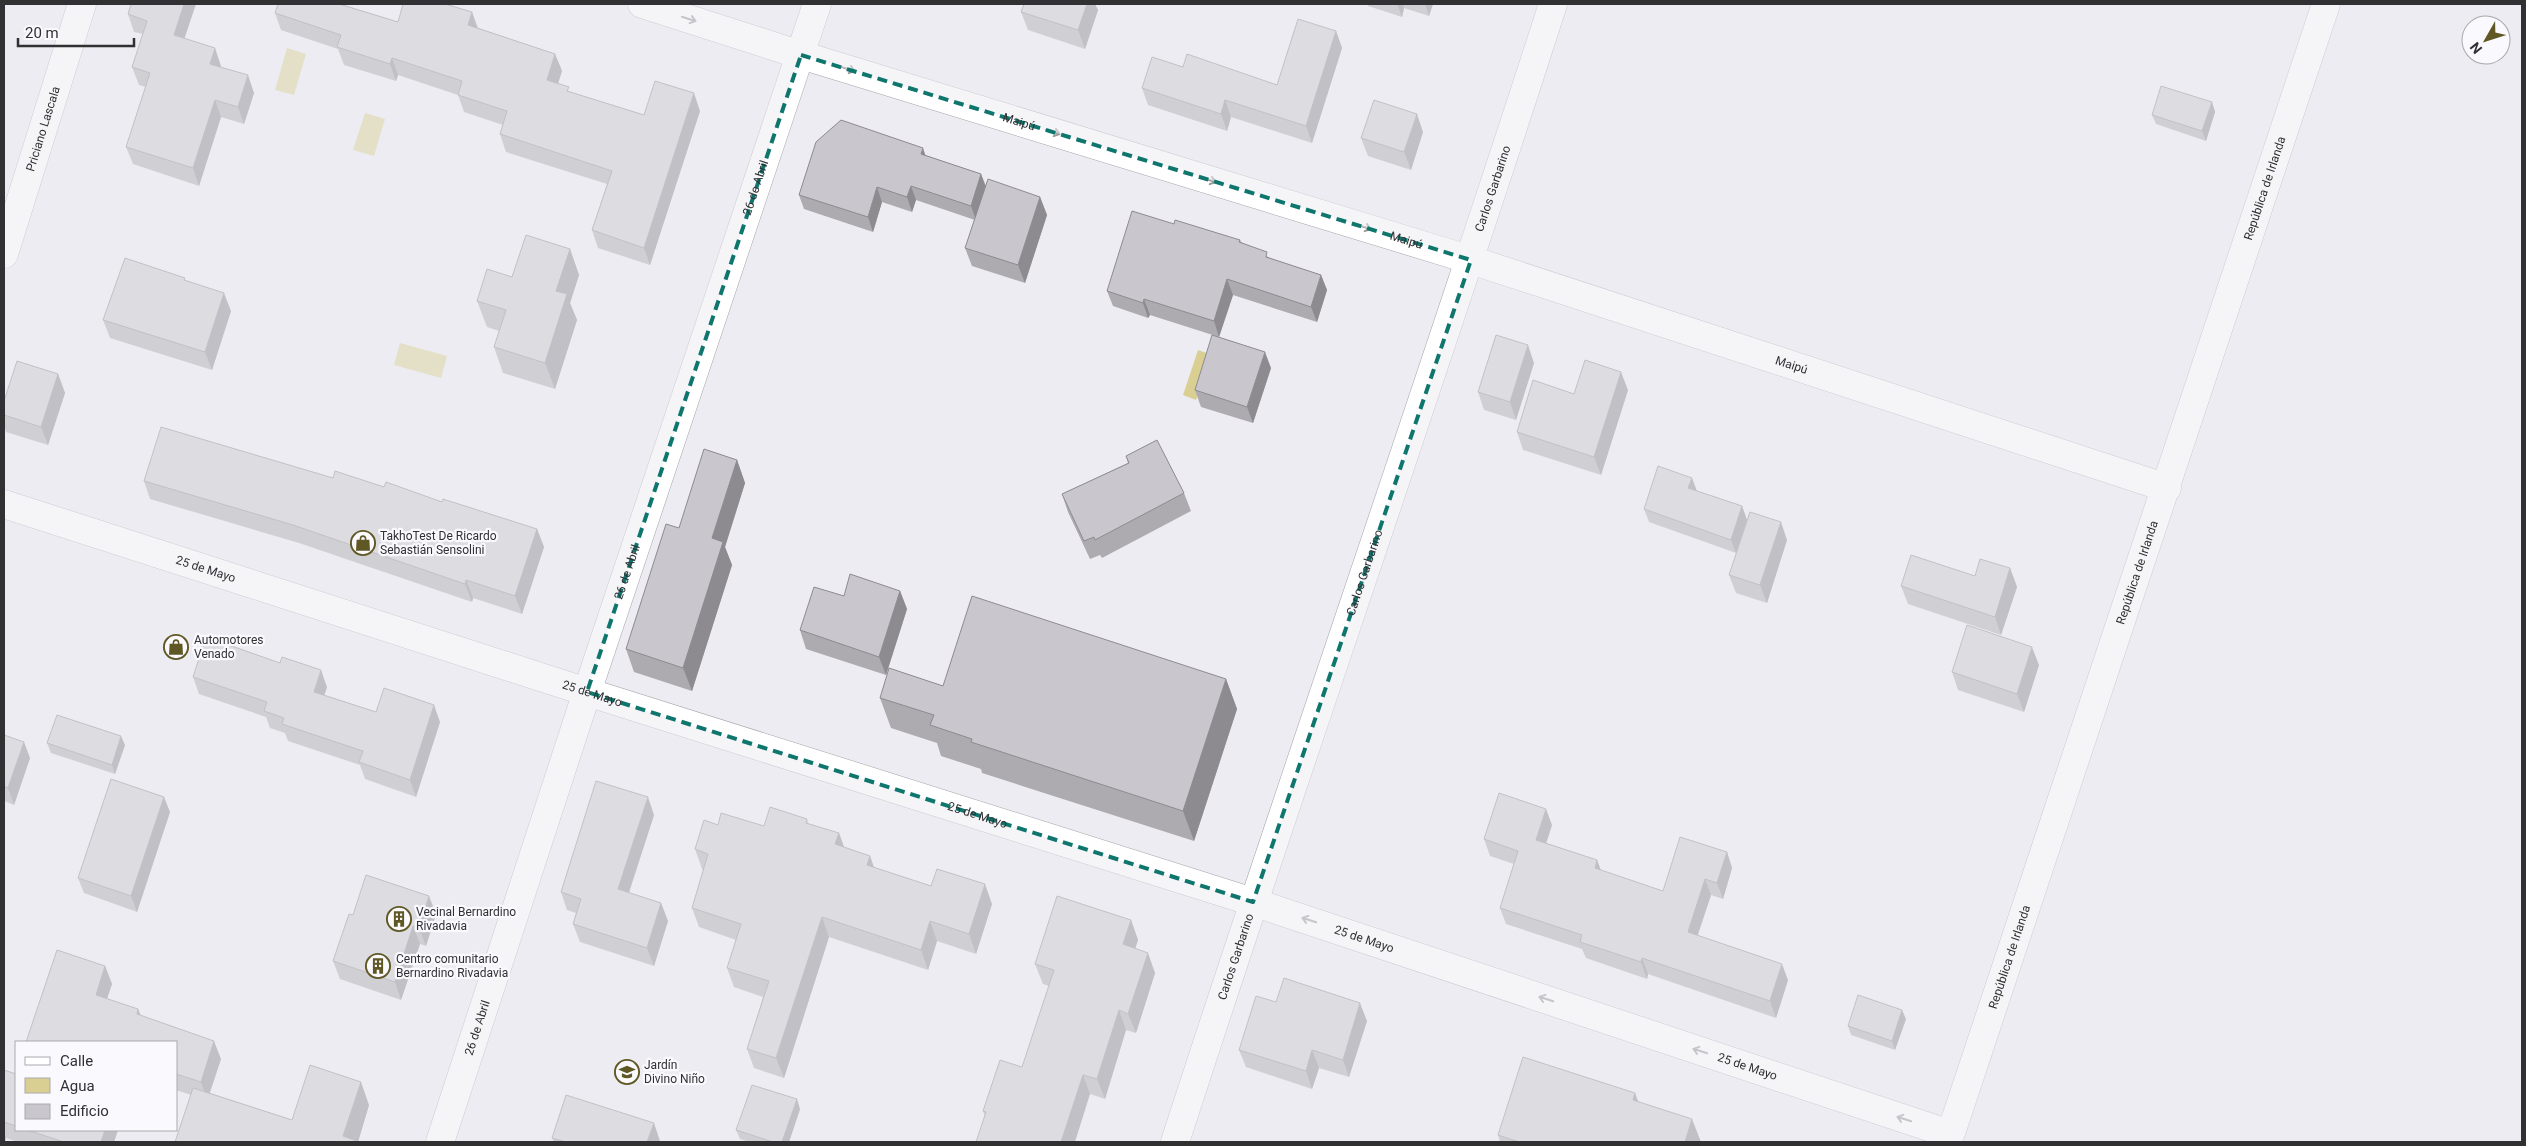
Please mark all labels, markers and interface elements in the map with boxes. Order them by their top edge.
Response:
one-way arrow [680,14,696,24]
scale bar [18,15,134,47]
north arrow [2461,15,2511,65]
text: 20 m [25,24,59,42]
text: N [2467,39,2485,57]
one-way arrow [839,65,855,75]
street label: Priciano Lascala [23,85,63,173]
street label: Maipú [1001,110,1037,133]
one-way arrow [1045,128,1061,138]
street label: República de Irlanda [2241,135,2289,242]
street label: Carlos Garbarino [1472,144,1514,233]
street label: 26 de Abril [740,159,771,217]
one-way arrow [1200,175,1216,185]
one-way arrow [1356,223,1372,232]
street label: Maipú [1388,229,1424,252]
street label: Maipú [1774,353,1810,377]
street label: República de Irlanda [2113,519,2161,626]
street label: Carlos Garbarino [1343,528,1386,618]
place label: TakhoTest De Ricardo Sebastián Sensolini [380,529,497,557]
shop icon: TakhoTest De Ricardo Sebastián Sensolini [350,530,376,556]
street label: 26 de Abril [611,543,643,601]
street label: 25 de Mayo [174,553,238,585]
place label: Automotores Venado [194,633,264,661]
shop icon: Automotores Venado [163,634,189,660]
street label: 25 de Mayo [561,677,624,710]
street label: 25 de Mayo [946,799,1009,831]
street label: República de Irlanda [1986,903,2033,1011]
place label: Vecinal Bernardino Rivadavia [416,905,516,933]
building icon: Vecinal Bernardino Rivadavia [386,906,412,932]
street label: Carlos Garbarino [1215,912,1257,1002]
one-way arrow [1301,915,1317,925]
street label: 25 de Mayo [1332,923,1396,955]
place label: Centro comunitario Bernardino Rivadavia [396,952,508,980]
building icon: Centro comunitario Bernardino Rivadavia [365,953,391,979]
one-way arrow [1538,994,1554,1004]
street label: 26 de Abril [462,999,493,1057]
legend [15,1041,178,1131]
one-way arrow [1693,1046,1708,1055]
street label: 25 de Mayo [1716,1050,1779,1083]
text: Calle [60,1052,93,1070]
place label: Jardín Divino Niño [644,1058,705,1086]
school or university icon: Jardín Divino Niño [614,1059,640,1085]
text: Agua [60,1077,95,1095]
text: Edificio [60,1102,109,1120]
one-way arrow [1897,1114,1912,1123]

